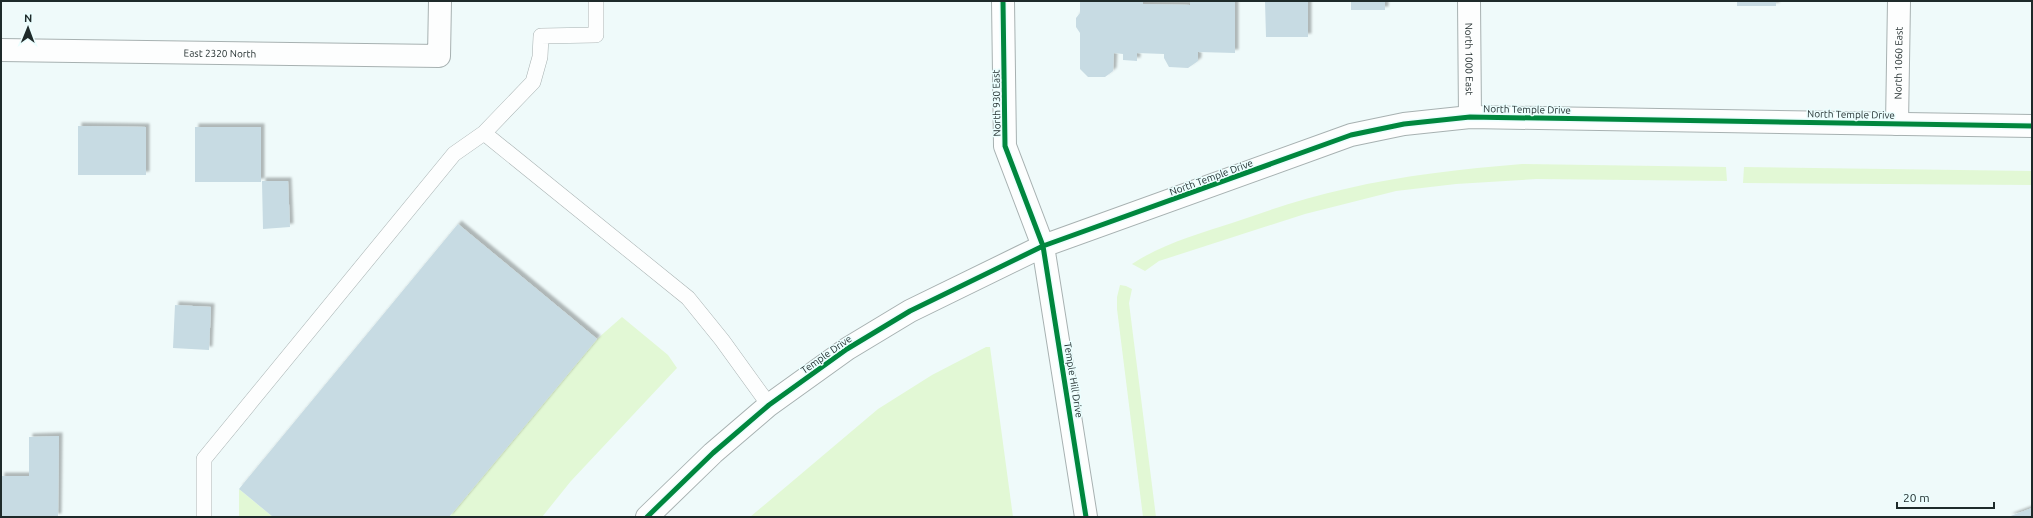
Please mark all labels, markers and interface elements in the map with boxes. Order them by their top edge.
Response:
north arrow [8,8,48,48]
text: N [24,12,32,24]
street label: North 1000 East [1463,23,1475,95]
street label: North 1060 East [1892,27,1905,99]
street label: East 2320 North [184,48,256,59]
street label: North 930 East [990,69,1003,137]
street label: North Temple Drive [1483,103,1571,116]
street label: North Temple Drive [1807,108,1895,121]
street label: North Temple Drive [1168,157,1254,198]
street label: Temple Drive [799,333,854,376]
street label: Temple Hill Drive [1062,342,1085,419]
scale bar [1897,484,1994,510]
text: 20 m [1903,491,1930,504]

